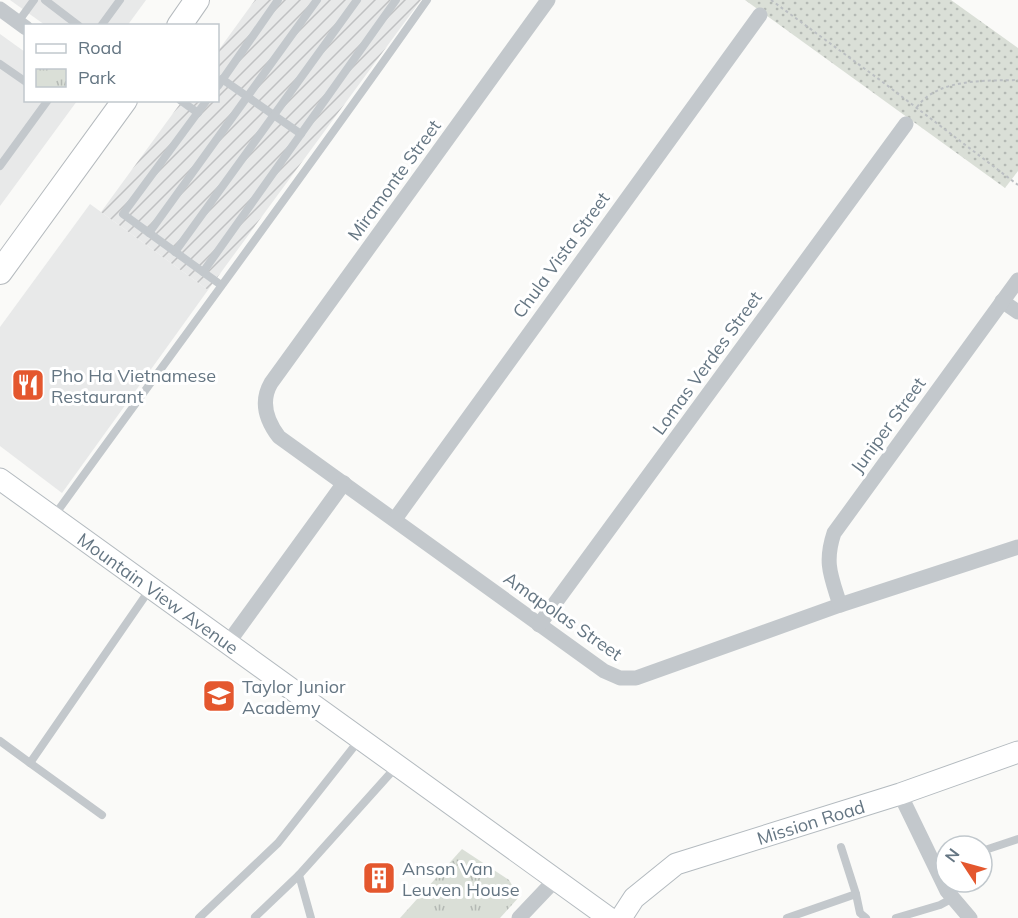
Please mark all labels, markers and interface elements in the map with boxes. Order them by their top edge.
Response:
legend [24,24,219,102]
text: Road [78,36,122,59]
text: Park [78,66,117,89]
street label: Miramonte Street [342,115,446,245]
street label: Chula Vista Street [508,187,614,323]
street label: Lomas Verdes Street [647,287,767,439]
place label: Pho Ha Vietnamese Restaurant [51,364,216,408]
restaurant icon: Pho Ha Vietnamese Restaurant [10,367,46,403]
street label: Juniper Street [846,373,930,477]
street label: Mountain View Avenue [73,527,243,659]
street label: Amapolas Street [499,567,627,665]
place label: Taylor Junior Academy [242,675,346,719]
school or university icon: Taylor Junior Academy [201,678,237,714]
street label: Mission Road [754,794,867,850]
north arrow [934,834,994,894]
text: N [940,844,964,866]
place label: Anson Van Leuven House [402,857,520,901]
building icon: Anson Van Leuven House [361,860,397,896]

